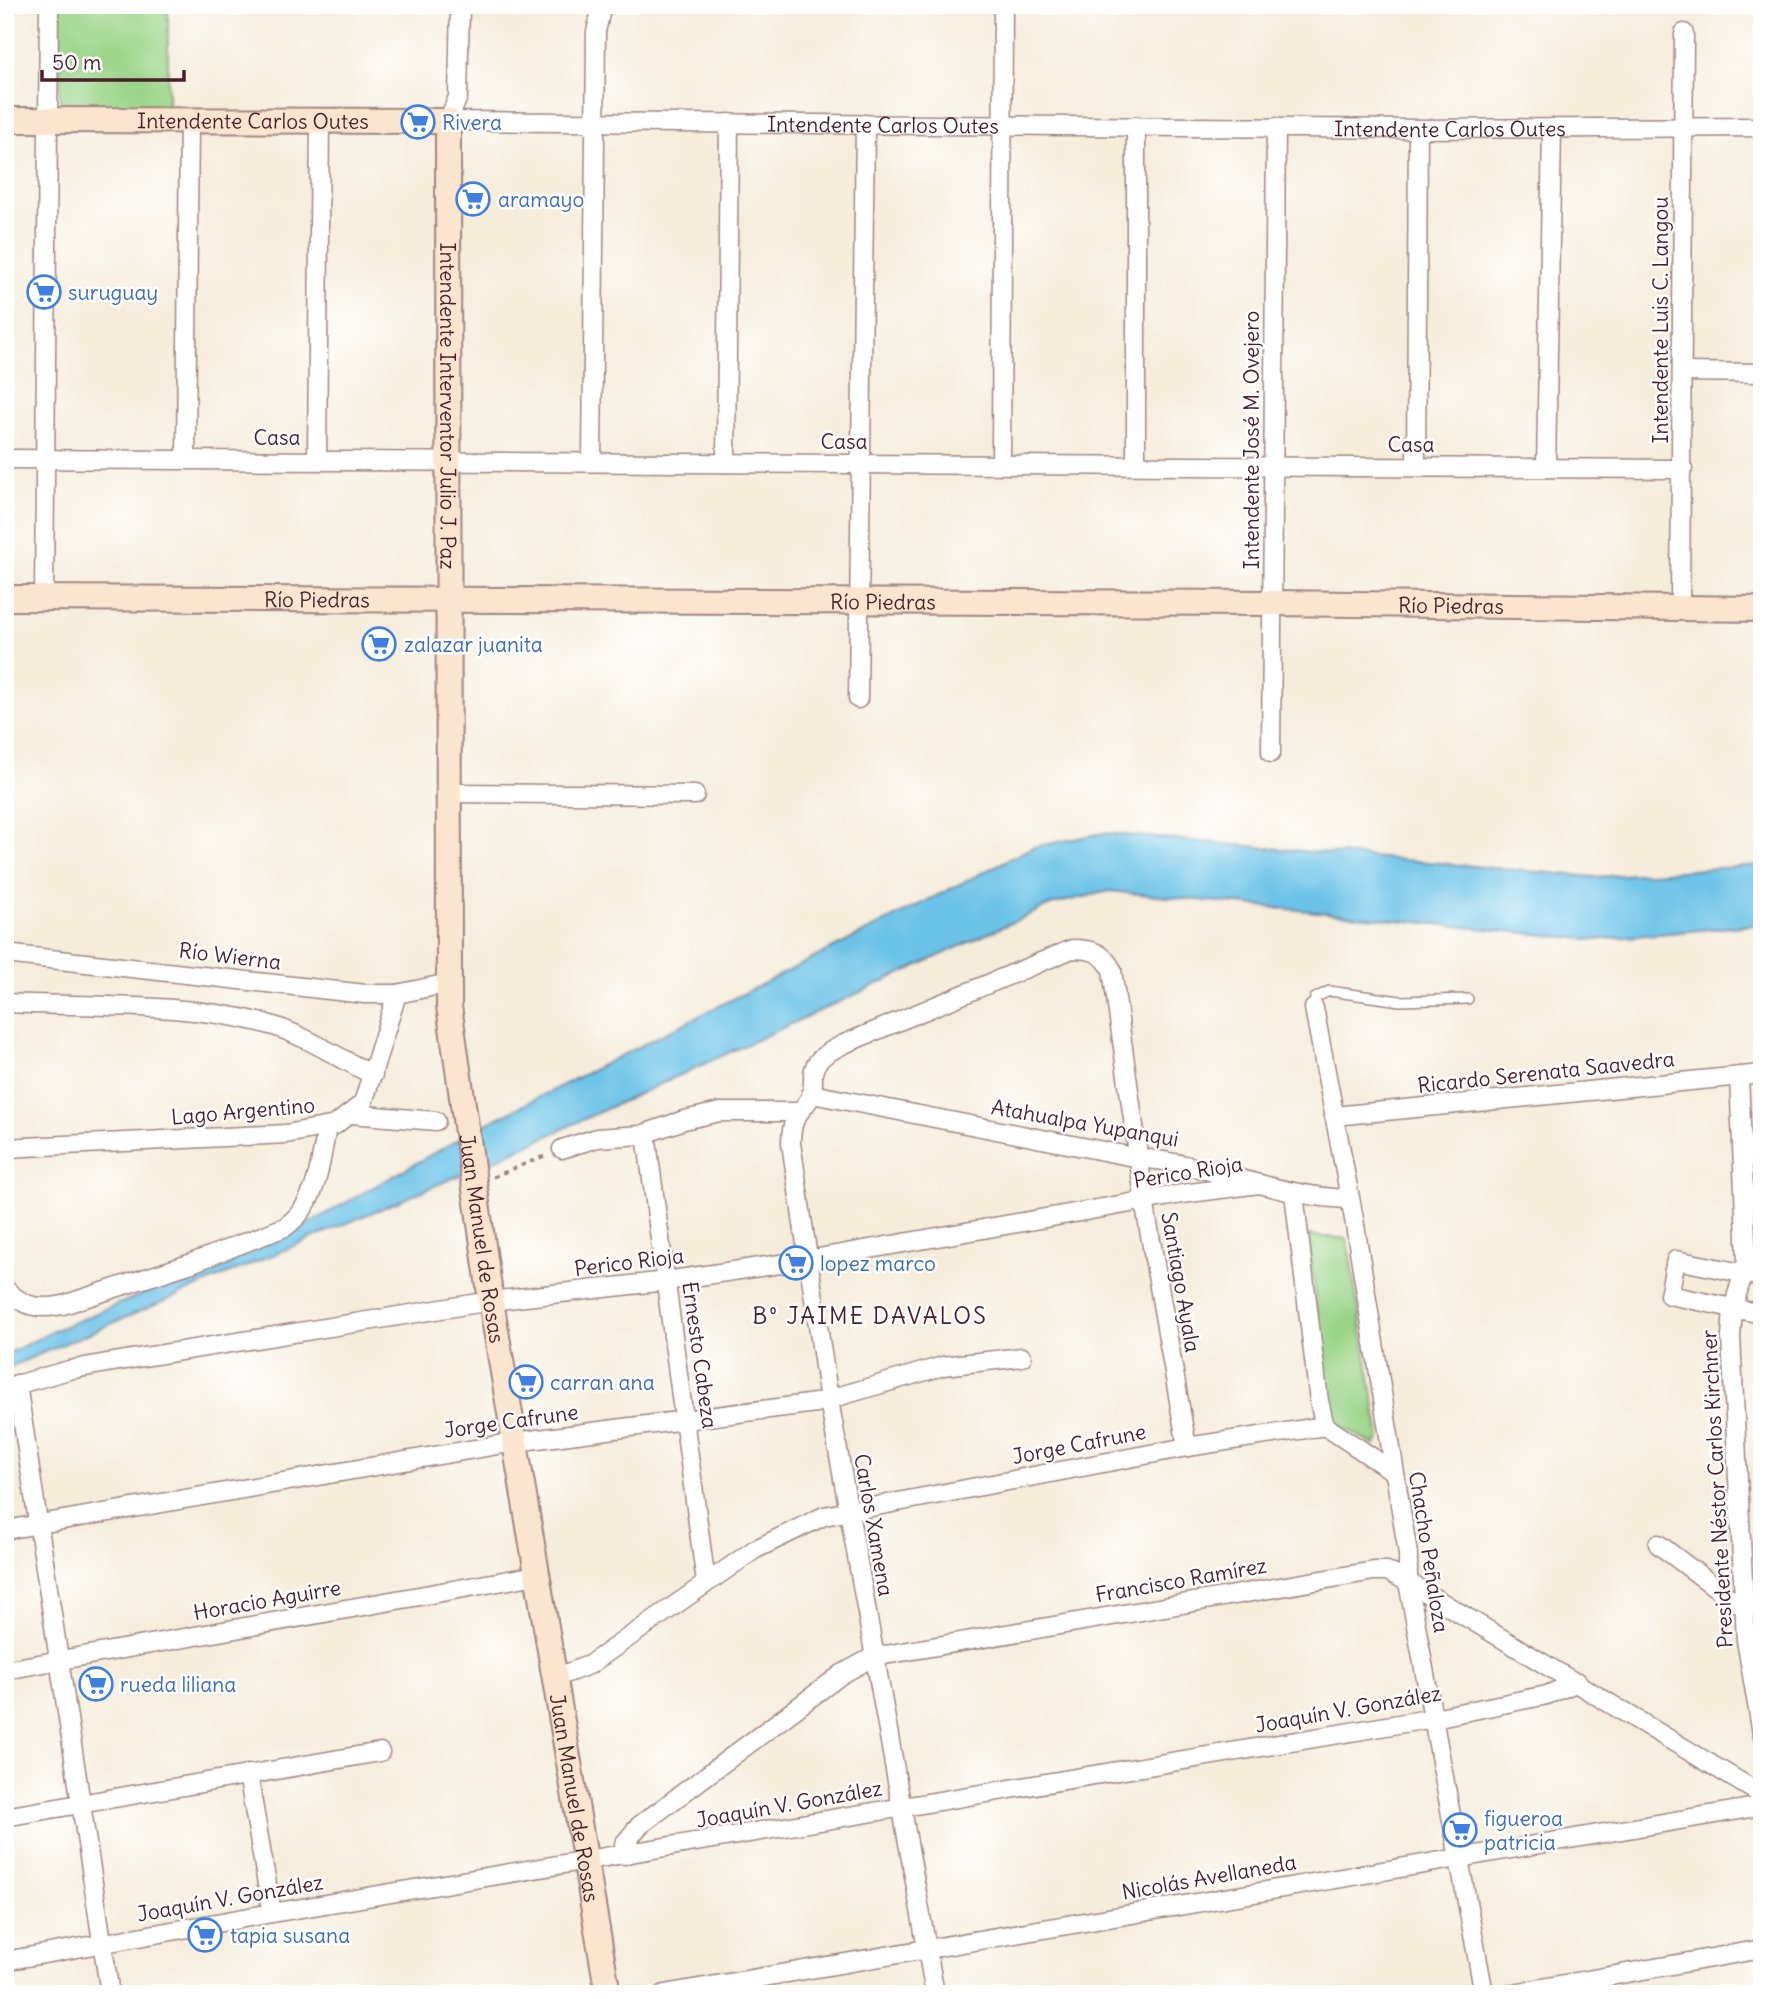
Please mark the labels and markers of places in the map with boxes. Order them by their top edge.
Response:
supermarket icon: Rivera [399,103,437,141]
place label: Rivera [442,109,502,136]
supermarket icon: aramayo [454,180,492,218]
place label: aramayo [498,186,584,213]
supermarket icon: suruguay [25,273,63,311]
place label: suruguay [68,279,158,306]
supermarket icon: zalazar juanita [360,625,398,663]
place label: zalazar juanita [404,631,543,658]
supermarket icon: lopez marco [777,1244,815,1282]
place label: lopez marco [820,1250,936,1277]
supermarket icon: carran ana [507,1363,545,1401]
place label: carran ana [550,1369,655,1396]
supermarket icon: rueda liliana [77,1665,115,1703]
place label: rueda liliana [120,1671,236,1698]
place label: figueroa patricia [1484,1805,1563,1856]
supermarket icon: figueroa patricia [1441,1811,1479,1849]
supermarket icon: tapia susana [186,1916,224,1954]
place label: tapia susana [230,1922,350,1949]

